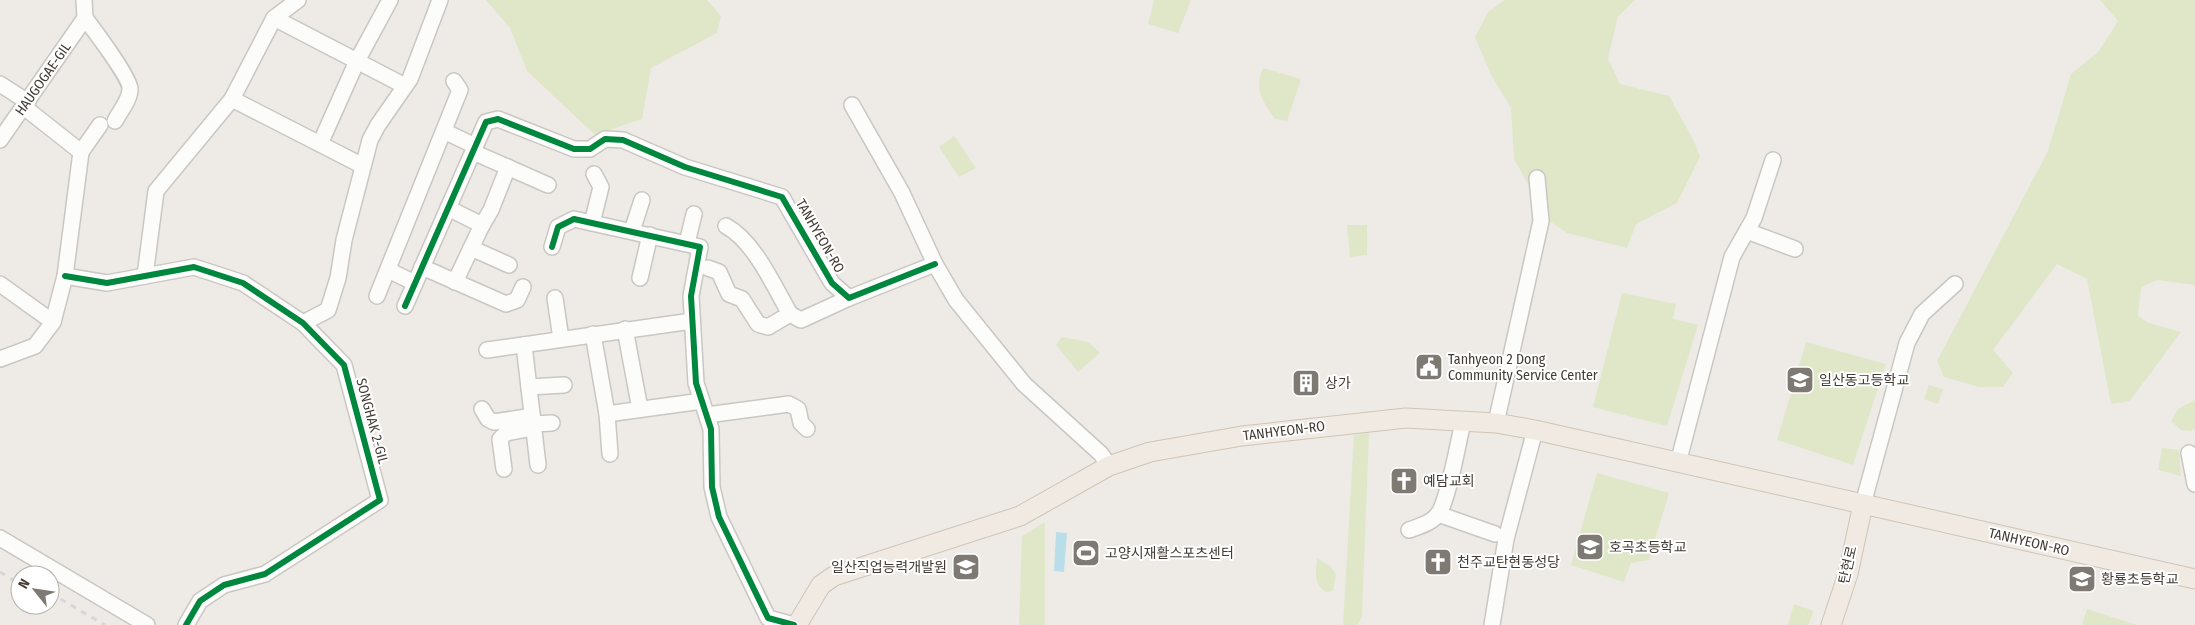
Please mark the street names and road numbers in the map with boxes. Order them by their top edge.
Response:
street label: HAUGOGAE-GIL [12,39,74,119]
street label: TANHYEON-RO [792,196,848,276]
street label: SONGHAK 2-GIL [352,376,392,466]
street label: TANHYEON-RO [1242,418,1326,444]
street label: TANHYEON-RO [1987,524,2071,560]
street label: 탄현로 [1835,544,1861,586]

